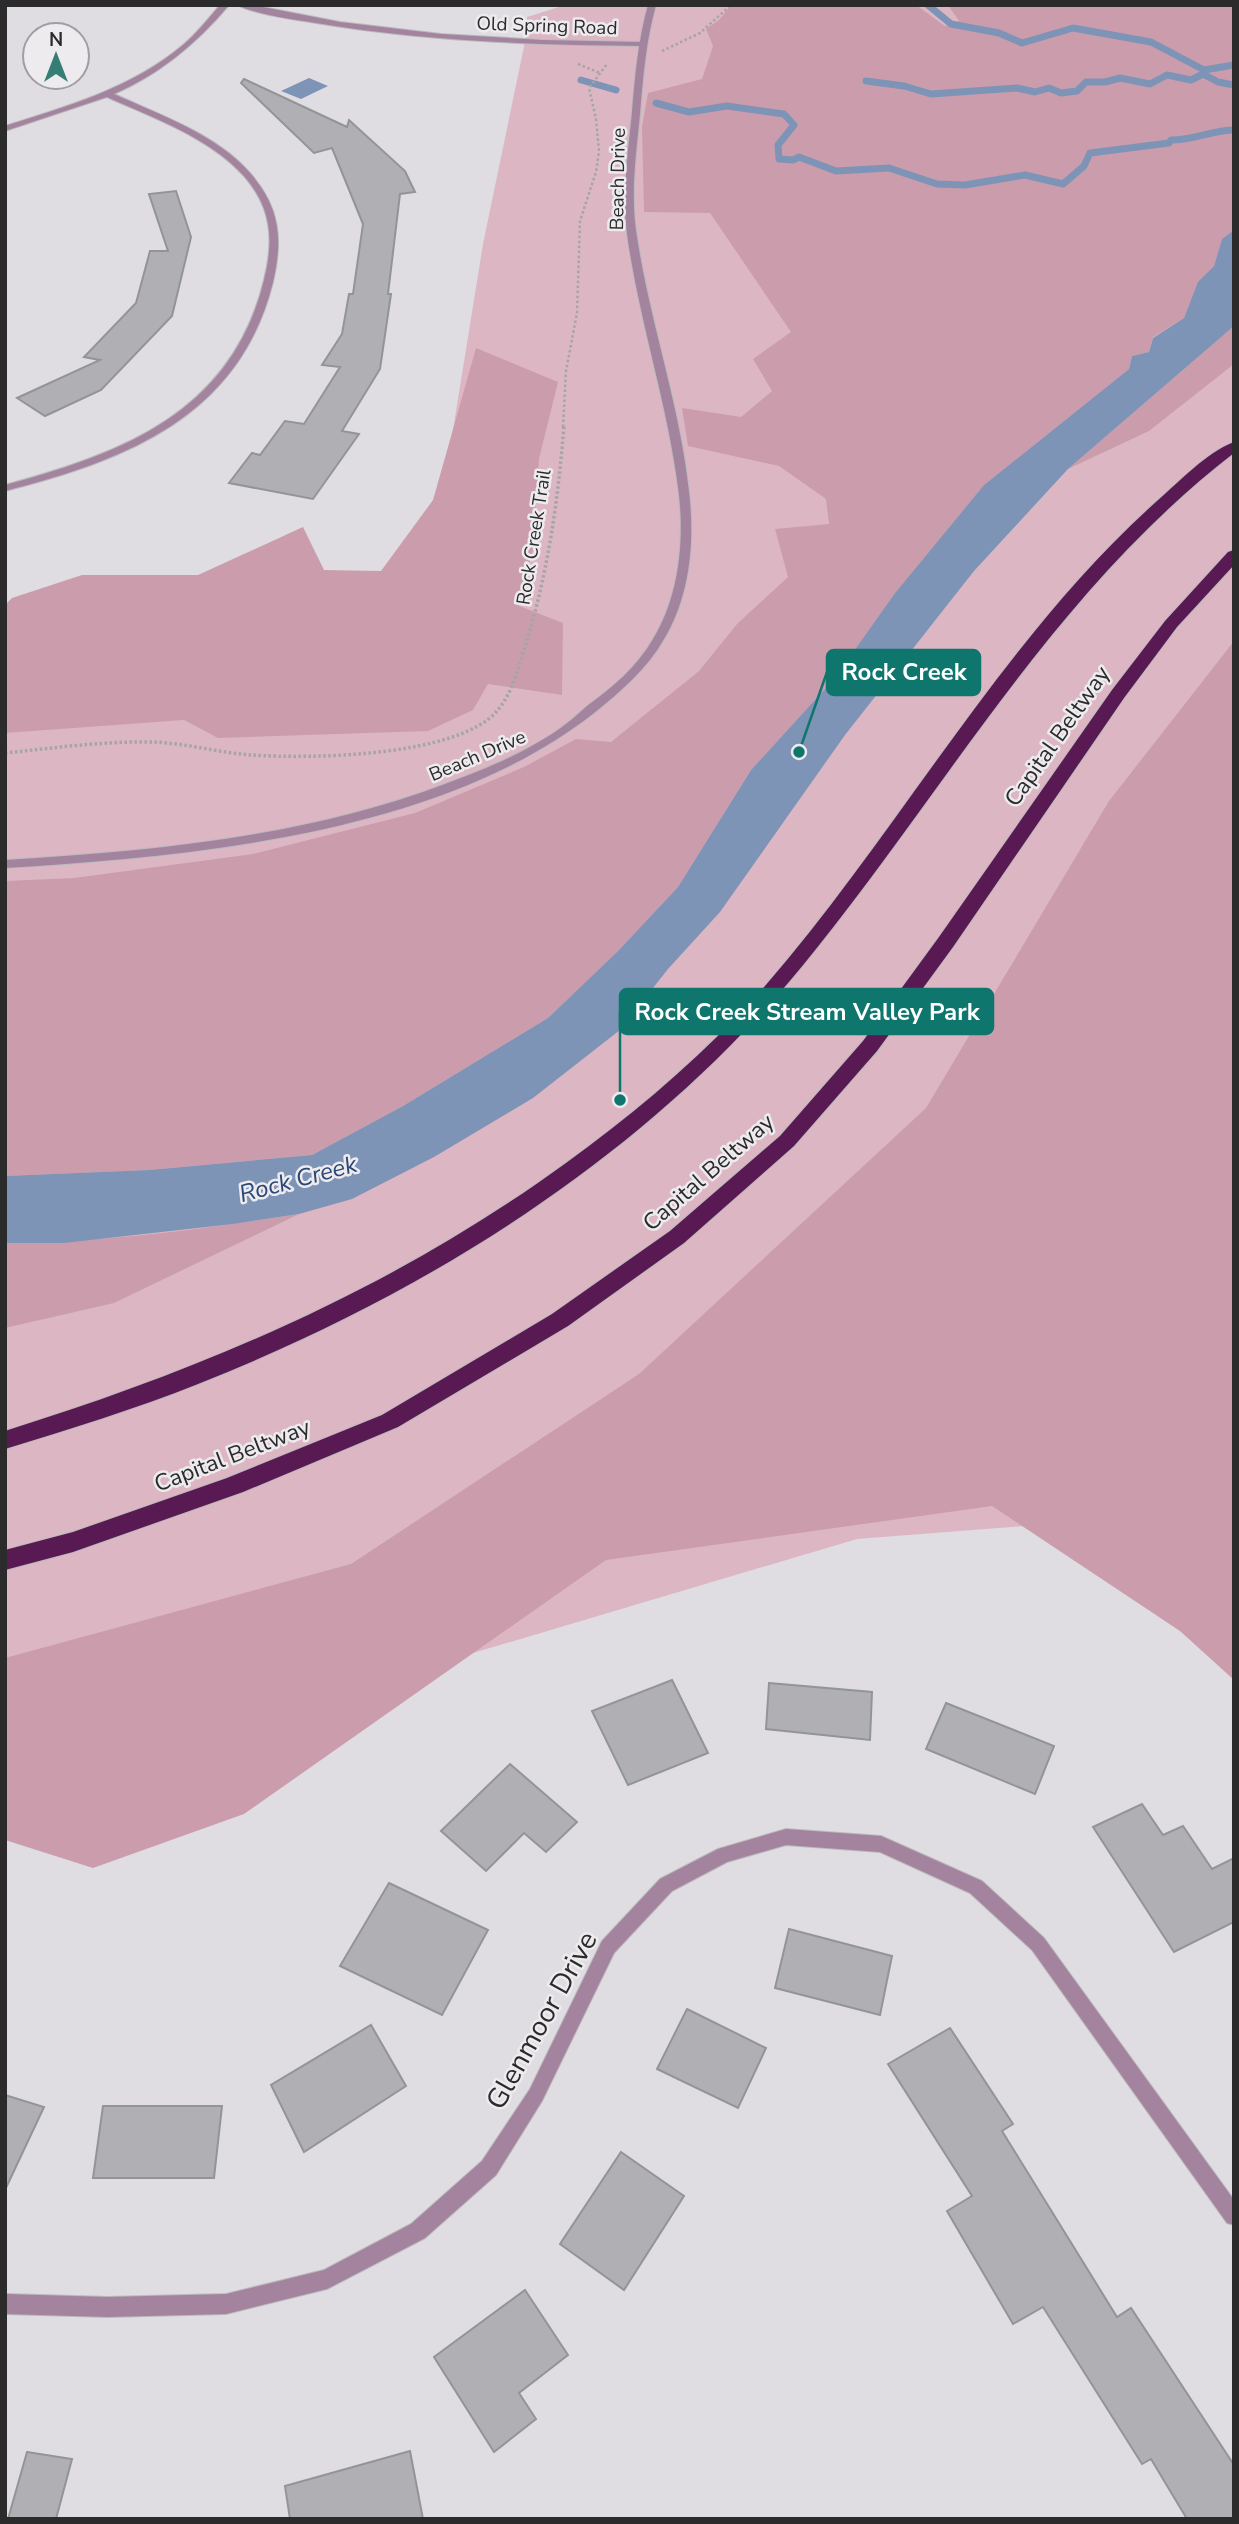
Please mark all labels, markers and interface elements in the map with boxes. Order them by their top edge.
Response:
street label: Old Spring Road [476,11,618,41]
north arrow [21,21,91,91]
text: N [49,27,63,53]
street label: Beach Drive [604,128,632,231]
street label: Rock Creek Trail [510,467,558,607]
callout: Rock Creek [827,650,980,695]
text: Rock Creek [841,656,968,688]
street label: Capital Beltway [998,660,1117,813]
street label: Beach Drive [425,724,530,788]
callout: Rock Creek Stream Valley Park [620,989,993,1034]
text: Rock Creek Stream Valley Park [634,996,981,1028]
street label: Capital Beltway [636,1107,781,1238]
water label: Rock Creek [236,1148,361,1210]
street label: Capital Beltway [150,1411,315,1499]
street label: Glenmoor Drive [477,1925,606,2116]

